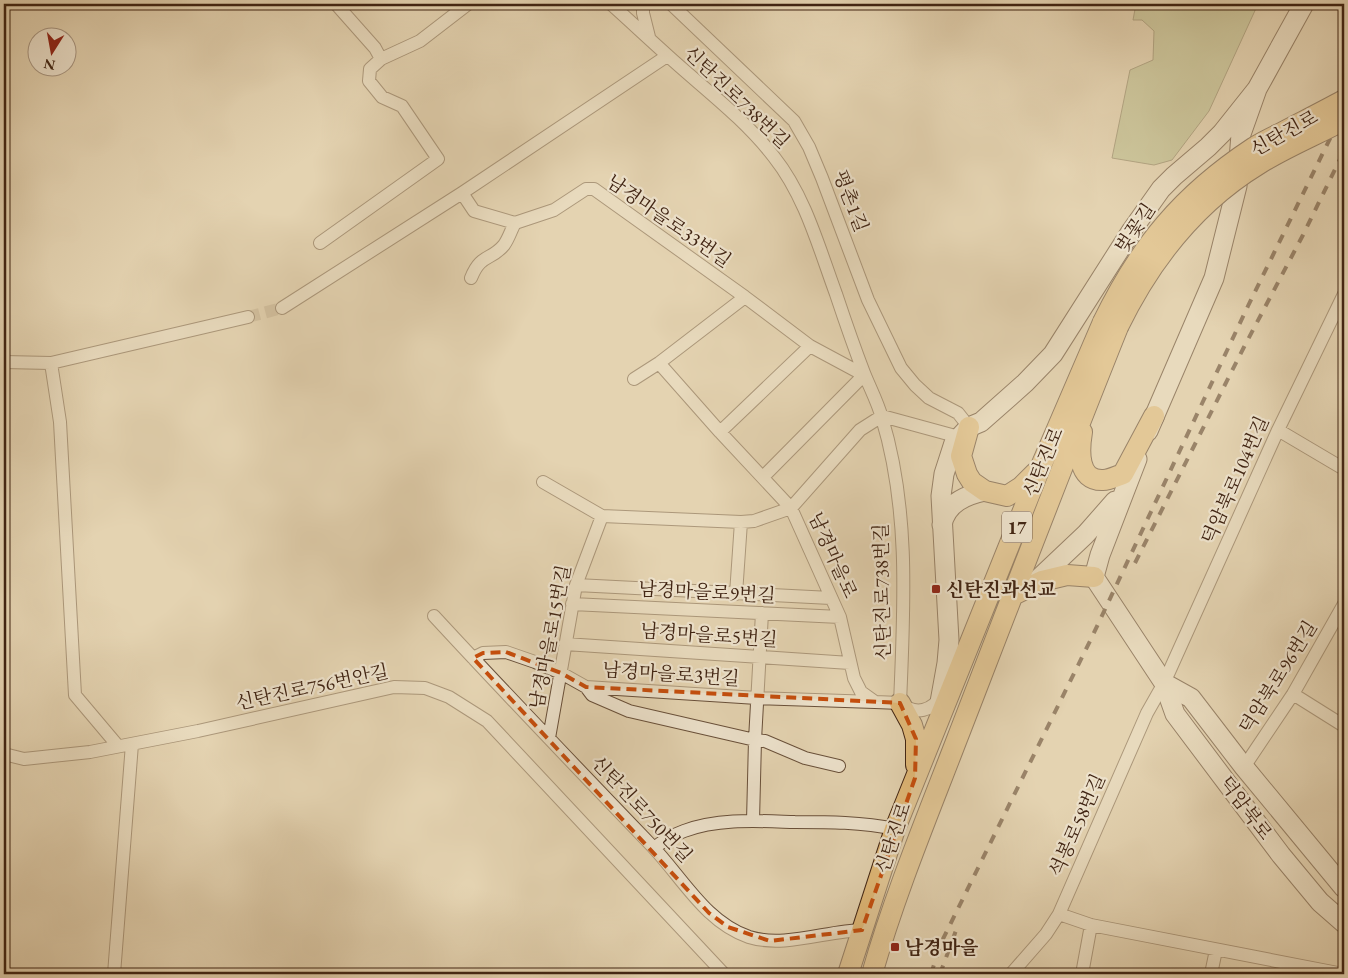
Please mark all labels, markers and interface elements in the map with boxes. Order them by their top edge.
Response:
north arrow [28,28,78,78]
street label: 신탄진로738번길 [679,40,795,154]
text: N [42,55,57,75]
street label: 신탄진로 [1246,104,1322,162]
street label: 평촌1길 [828,167,874,235]
street label: 남경마을로33번길 [602,169,736,273]
street label: 벚꽃길 [1109,198,1161,258]
street label: 덕암북로104번길 [1196,412,1274,548]
street label: 신탄진로 [1017,423,1069,501]
street label: 남경마을로 [803,508,863,602]
road number: 17 [1002,512,1032,542]
street label: 신탄진로738번길 [868,523,896,661]
street label: 남경마을로15번길 [524,563,576,711]
street label: 남경마을로9번길 [638,576,776,608]
place label: 신탄진과선교 [946,577,1056,602]
marker: 신탄진과선교 [930,583,942,595]
street label: 덕암북로96번길 [1233,616,1323,738]
street label: 남경마을로5번길 [639,618,779,652]
street label: 남경마을로3번길 [601,657,741,691]
street label: 신탄진로756번안길 [233,659,391,715]
street label: 신탄진로750번길 [586,750,698,868]
street label: 석봉로58번길 [1043,770,1111,880]
street label: 덕암북로 [1214,771,1278,845]
street label: 신탄진로 [869,799,917,877]
place label: 남경마을 [905,935,979,960]
marker: 남경마을 [889,941,901,953]

